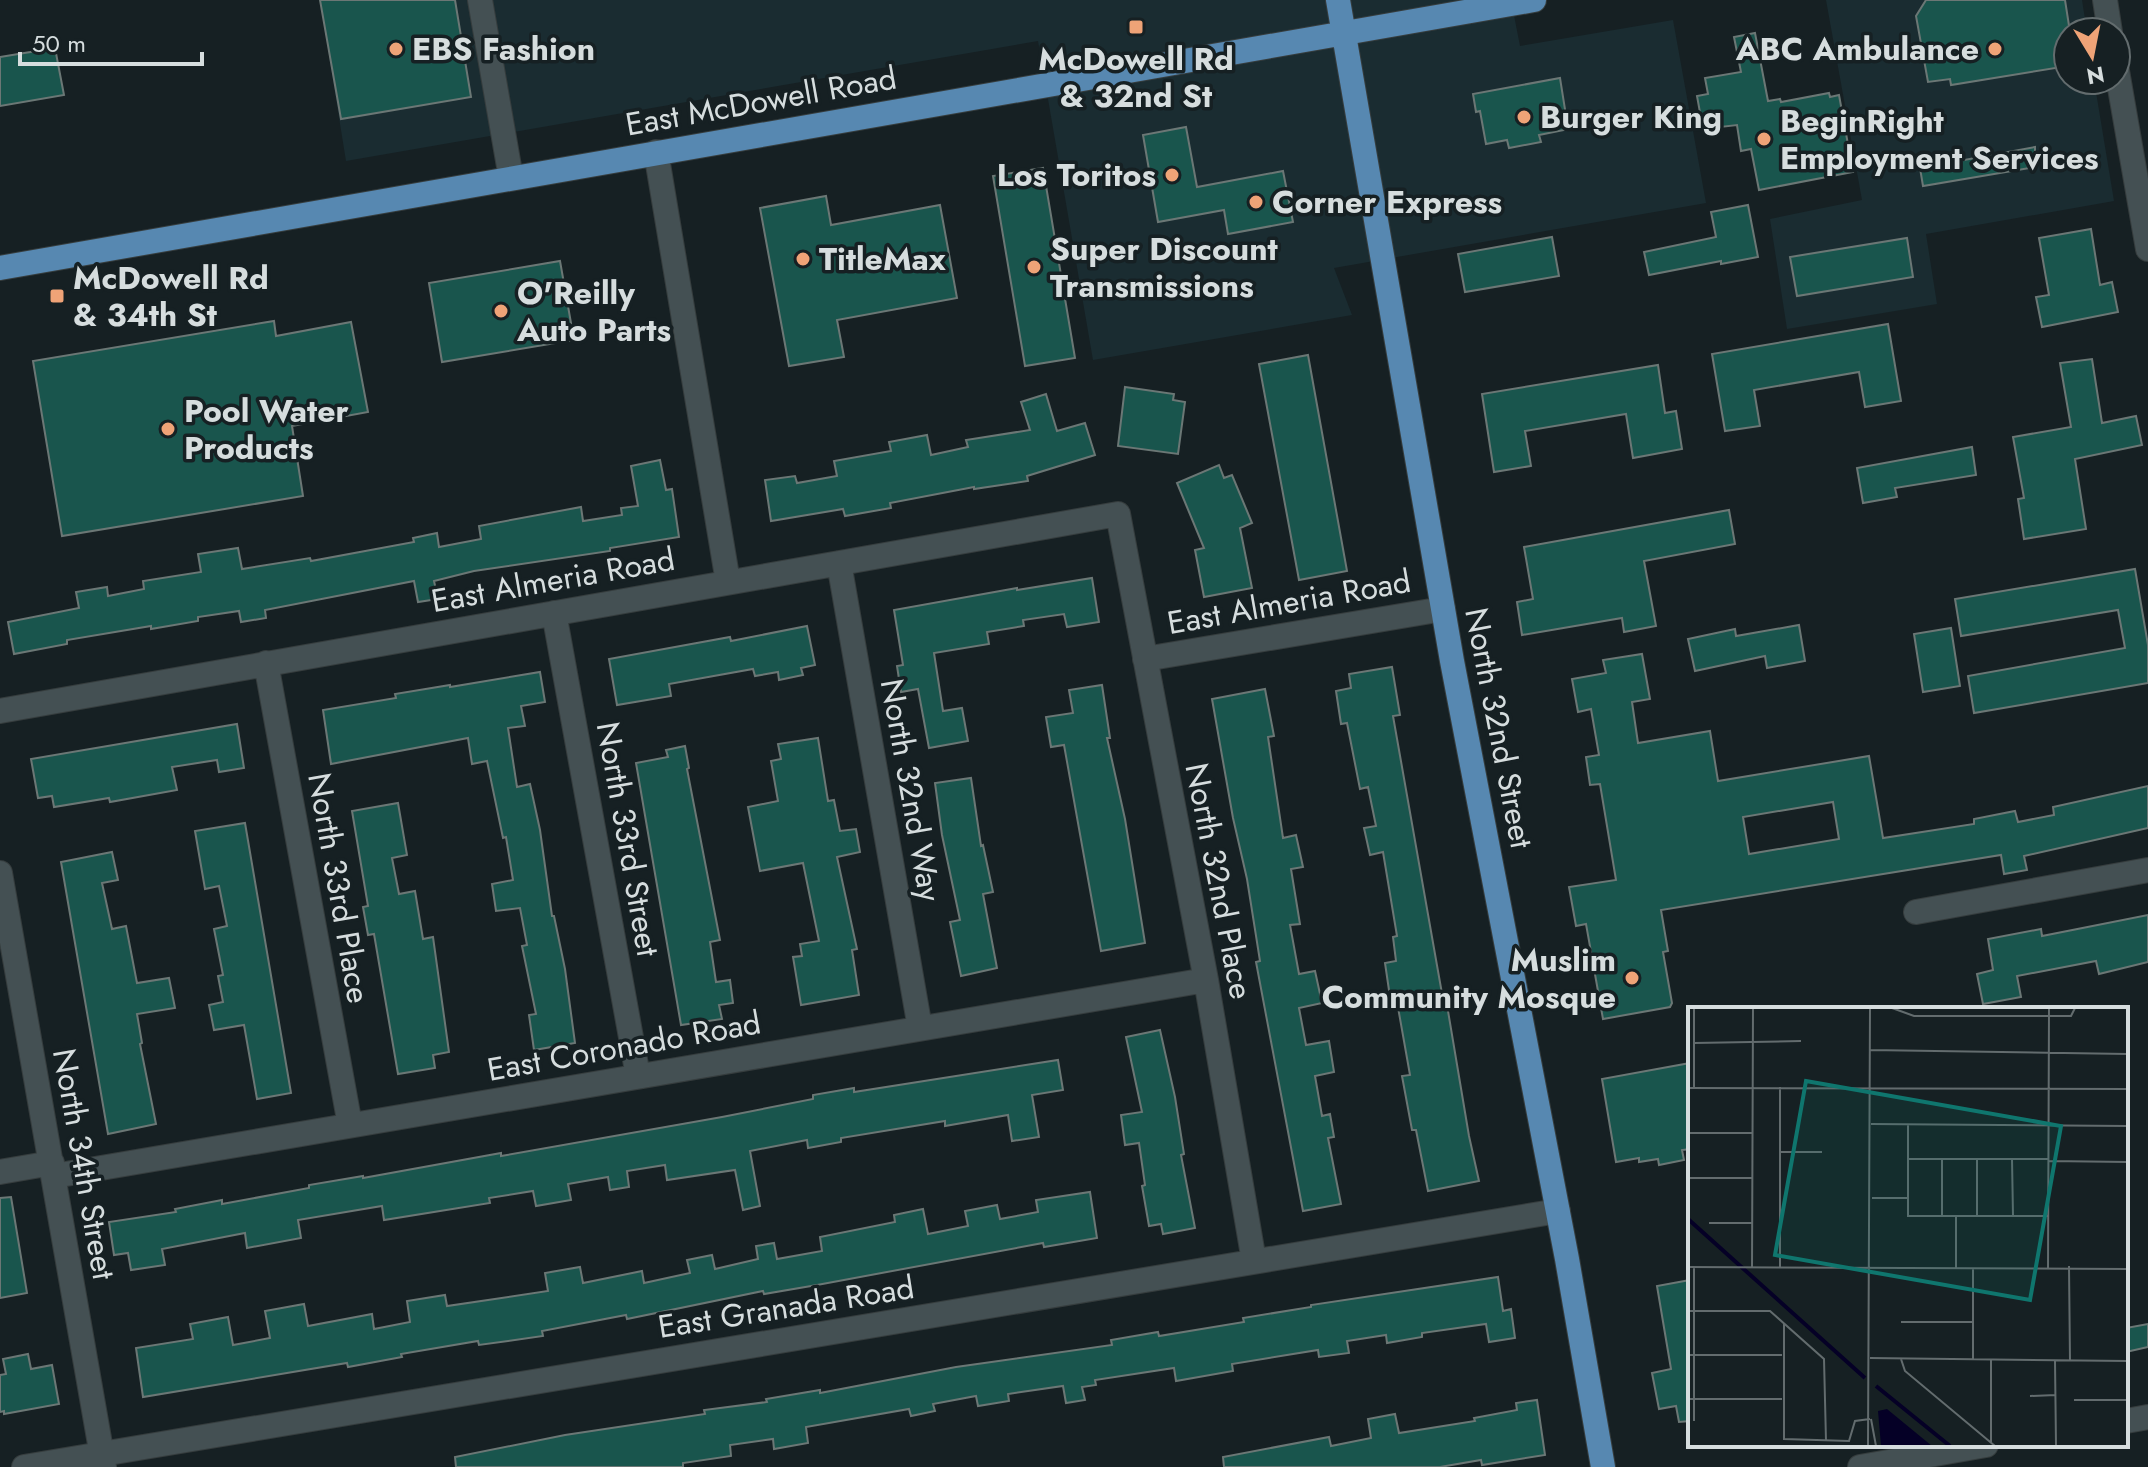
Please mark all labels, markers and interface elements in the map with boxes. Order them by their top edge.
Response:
scale bar [20,16,202,66]
north arrow [2052,16,2132,96]
marker: McDowell Rd & 32nd St [1127,18,1145,36]
text: 50 m [32,26,86,61]
place label: EBS Fashion [412,26,595,72]
place label: ABC Ambulance [1735,26,1979,72]
place label: McDowell Rd & 32nd St [1038,36,1234,119]
marker: EBS Fashion [387,40,405,58]
marker: ABC Ambulance [1986,40,2004,58]
street label: East McDowell Road [622,55,900,147]
text: N [2084,58,2107,93]
place label: Burger King [1540,94,1722,140]
place label: BeginRight Employment Services [1780,98,2099,181]
marker: Burger King [1515,108,1533,126]
marker: BeginRight Employment Services [1755,130,1773,148]
place label: Los Toritos [997,152,1156,198]
marker: Los Toritos [1163,166,1181,184]
place label: Corner Express [1272,179,1502,225]
marker: Corner Express [1247,193,1265,211]
place label: Super Discount Transmissions [1050,226,1279,309]
place label: TitleMax [819,236,947,282]
marker: TitleMax [794,250,812,268]
place label: McDowell Rd & 34th St [73,255,269,338]
marker: Super Discount Transmissions [1025,258,1043,276]
place label: O'Reilly Auto Parts [516,270,671,353]
marker: McDowell Rd & 34th St [48,287,66,305]
marker: O'Reilly Auto Parts [492,302,510,320]
place label: Pool Water Products [184,388,349,471]
marker: Pool Water Products [159,420,177,438]
street label: East Almeria Road [428,536,678,624]
street label: East Almeria Road [1164,558,1414,646]
street label: North 32nd Street [1453,604,1545,852]
street label: North 32nd Way [869,675,953,906]
street label: North 33rd Street [585,718,671,960]
street label: North 32nd Place [1174,759,1264,1003]
street label: North 33rd Place [296,769,382,1007]
place label: Muslim Community Mosque [1322,937,1616,1020]
marker: Muslim Community Mosque [1623,969,1641,987]
street label: East Coronado Road [484,999,764,1093]
inset map [1688,1007,2128,1447]
street label: North 34th Street [41,1045,127,1283]
street label: East Granada Road [655,1264,917,1350]

